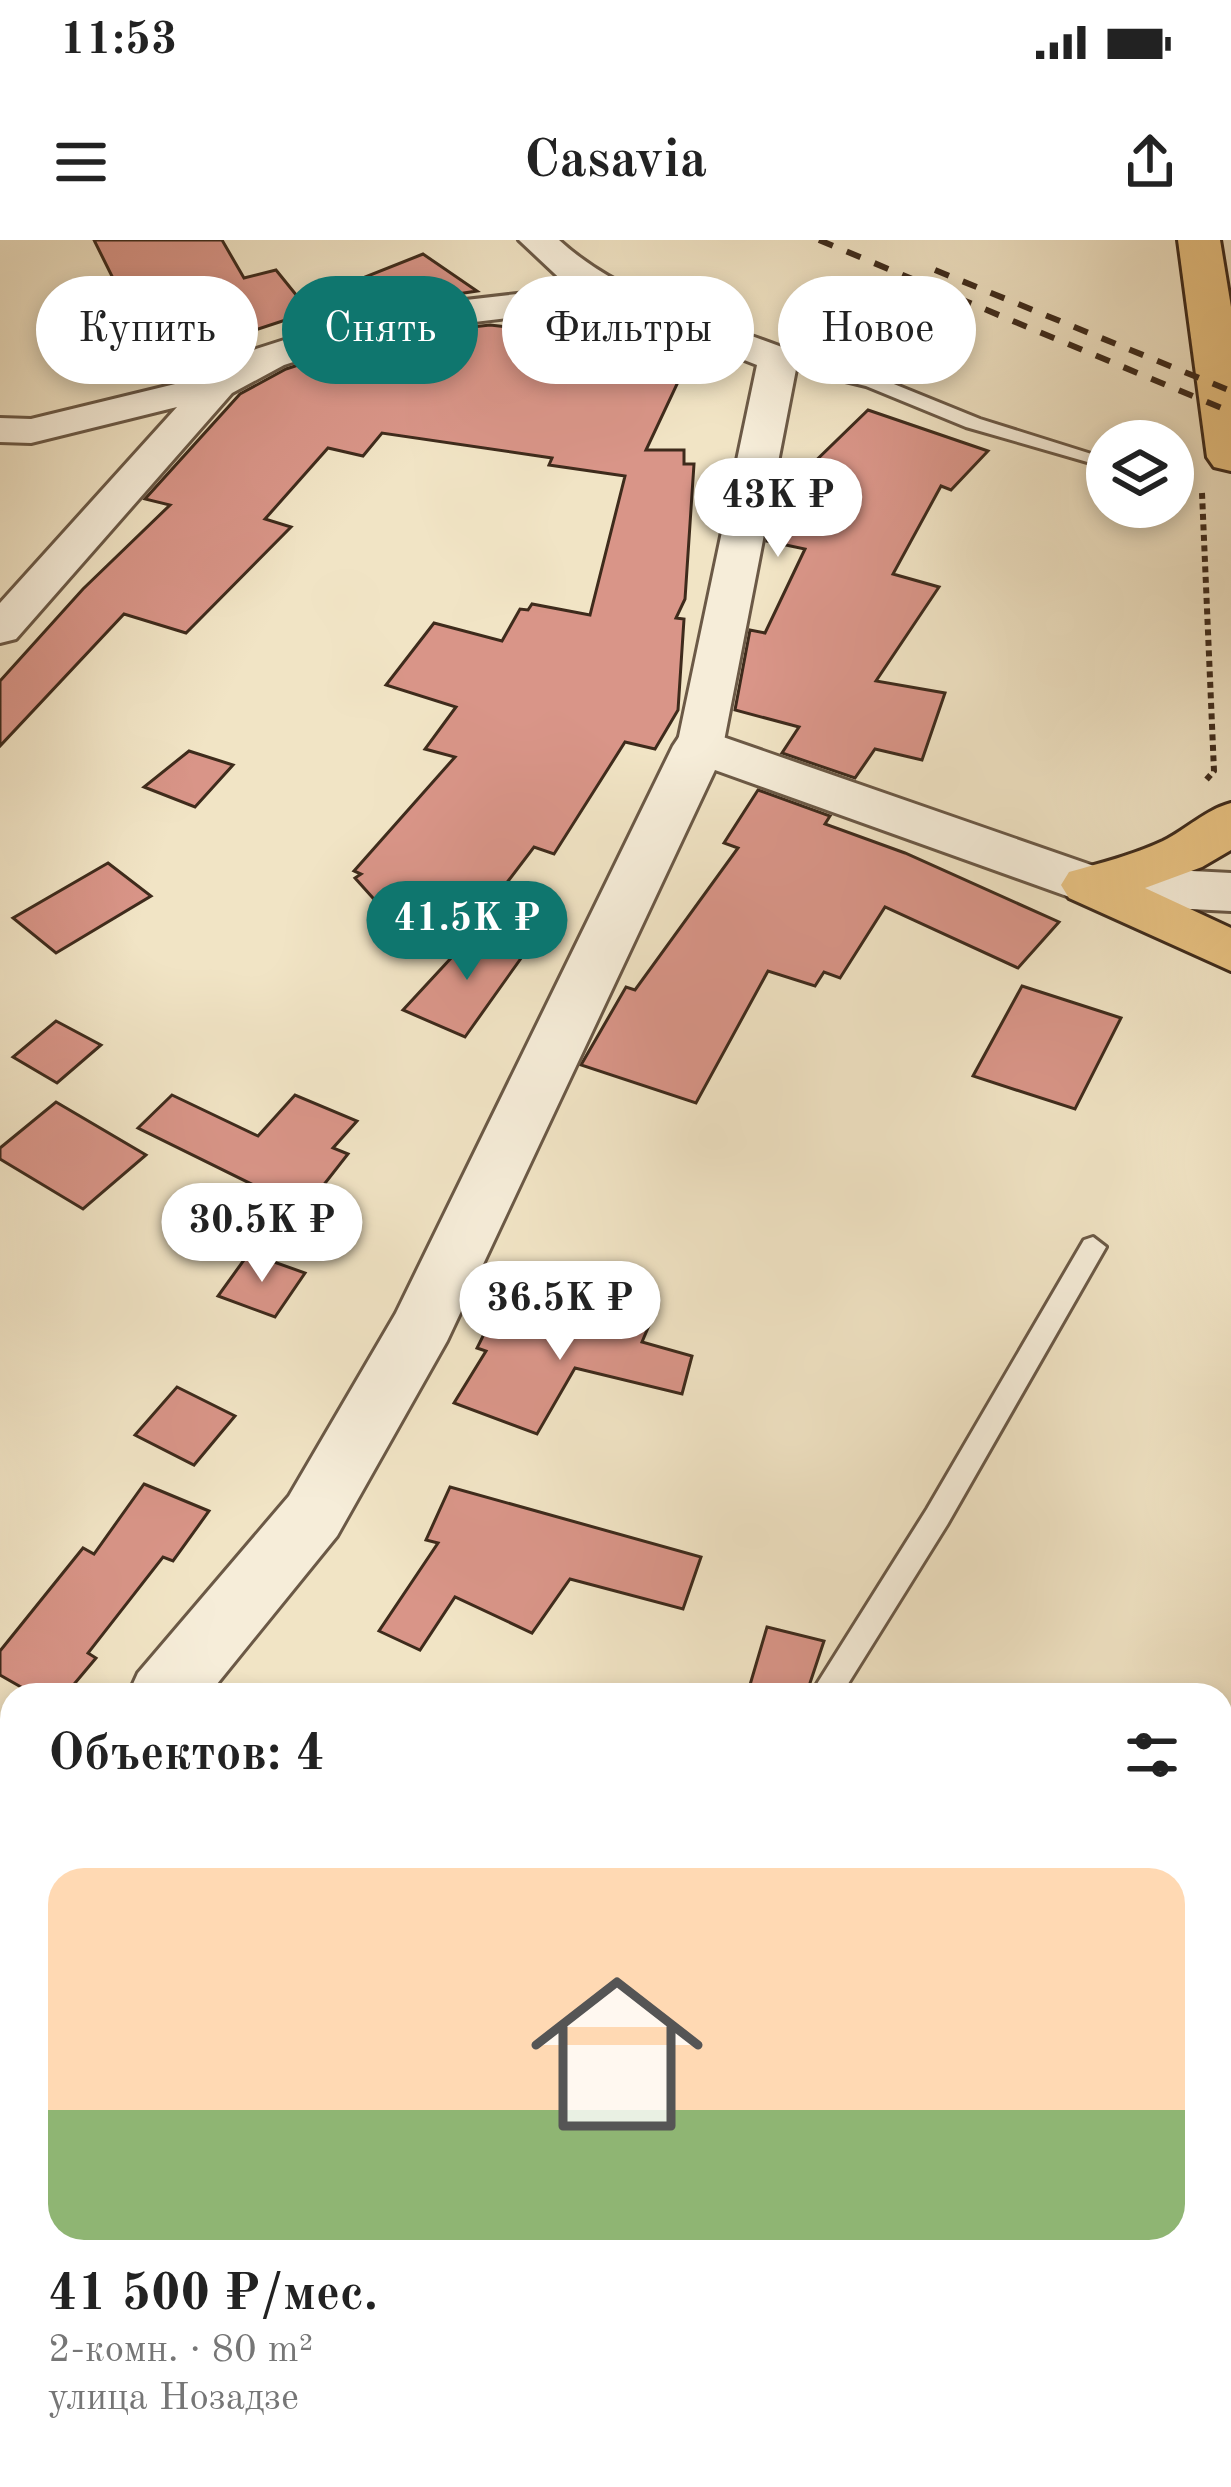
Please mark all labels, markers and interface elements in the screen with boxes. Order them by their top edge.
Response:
text: 11:53 [60,19,177,64]
icon: menu [48,129,114,195]
icon: share [1117,129,1183,195]
text: Casavia [524,135,707,189]
chip: Купить [36,276,258,384]
chip: Снять [282,276,478,384]
chip: Фильтры [502,276,754,384]
chip: Новое [778,276,976,384]
map controls [1086,420,1194,528]
button: layers [1086,420,1194,528]
pin: 43K ₽ [694,458,862,560]
text: 43K ₽ [721,477,835,516]
pin: 41.5K ₽ [356,881,578,983]
text: 41.5K ₽ [393,900,541,939]
pin: 30.5K ₽ [151,1183,373,1285]
text: 30.5K ₽ [188,1202,336,1241]
pin: 36.5K ₽ [449,1261,671,1363]
text: 36.5K ₽ [486,1280,634,1319]
icon: filters [1119,1722,1185,1788]
text: Объектов: 4 [48,1730,325,1781]
icon: home [509,1946,725,2162]
text: 41 500 ₽/мес. [48,2270,378,2321]
text: 2-комн. · 80 m² [48,2331,313,2370]
text: улица Нозадзе [48,2379,299,2418]

